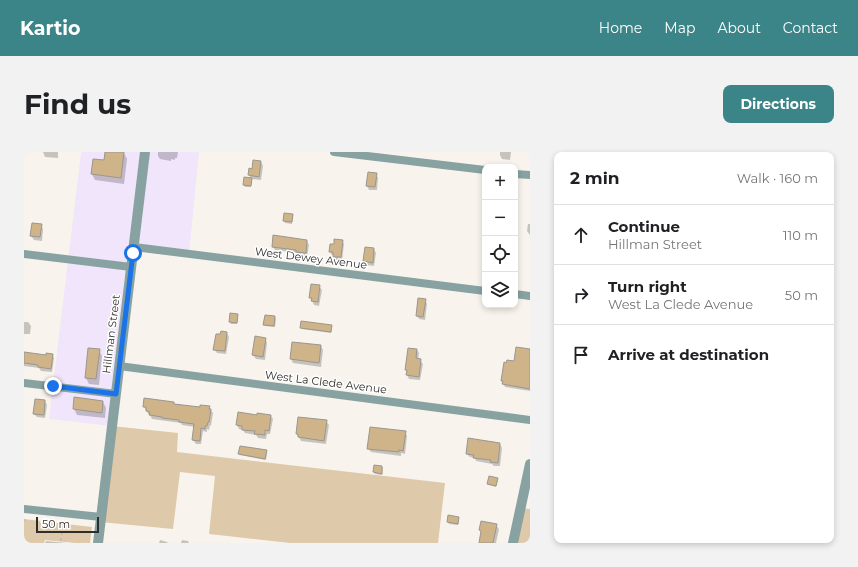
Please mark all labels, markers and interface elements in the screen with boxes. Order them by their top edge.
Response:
text: Kartio [20,17,80,40]
text: Home [599,19,642,37]
text: Map [664,19,695,37]
text: About [717,19,761,37]
text: Contact [783,19,838,37]
button: Directions [723,85,834,123]
text: Find us [24,87,131,121]
map controls [482,164,518,308]
button: + [482,164,518,200]
text: 2 min [570,168,620,188]
text: Walk · 160 m [737,170,818,186]
button: − [482,200,518,236]
text: Continue [608,217,680,236]
icon: ahead [570,224,592,246]
text: 110 m [783,227,818,243]
button: locate [482,236,518,272]
text: Hillman Street [608,236,702,252]
route start [124,244,142,262]
street label: West Dewey Avenue [254,244,368,272]
button: layers [482,272,518,308]
text: Turn right [608,277,687,296]
icon: right [570,284,592,306]
text: 50 m [785,287,818,303]
street label: Hillman Street [99,293,123,374]
text: West La Clede Avenue [608,296,753,312]
icon: arrive [570,344,592,366]
text: Arrive at destination [608,345,769,364]
street label: West La Clede Avenue [264,368,388,396]
route end [44,377,62,395]
scale bar [36,515,99,534]
text: 50 m [42,517,70,531]

